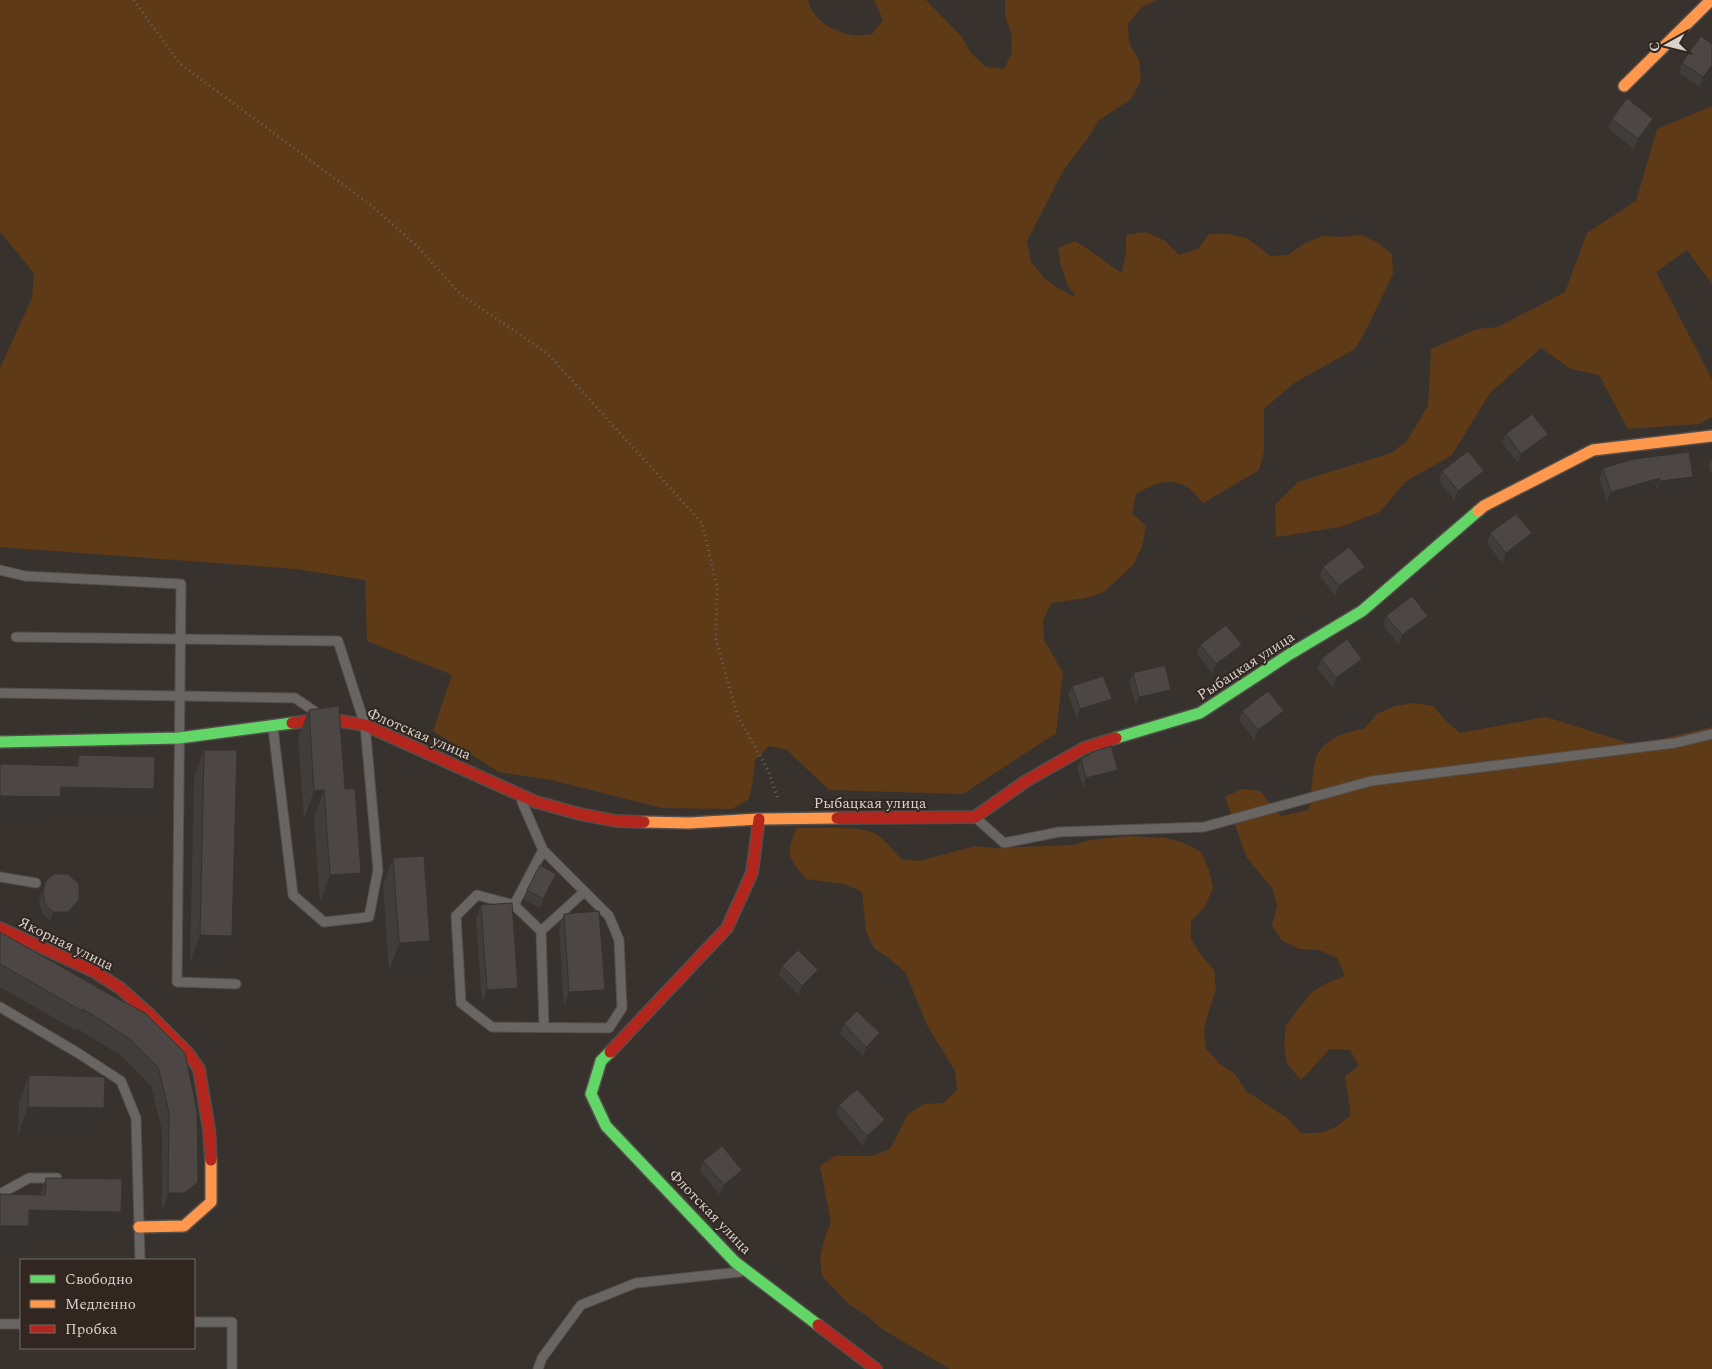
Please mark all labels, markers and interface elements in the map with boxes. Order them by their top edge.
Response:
north arrow [1642,20,1692,70]
text: С [1644,40,1666,53]
street label: Рыбацкая улица [1193,625,1300,706]
street label: Флотская улица [363,702,475,767]
street label: Рыбацкая улица [814,792,927,815]
street label: Якорная улица [14,911,118,977]
street label: Флотская улица [663,1164,757,1260]
legend [20,1259,195,1349]
text: Свободно [65,1268,133,1291]
text: Медленно [65,1293,136,1316]
text: Пробка [65,1318,118,1341]

